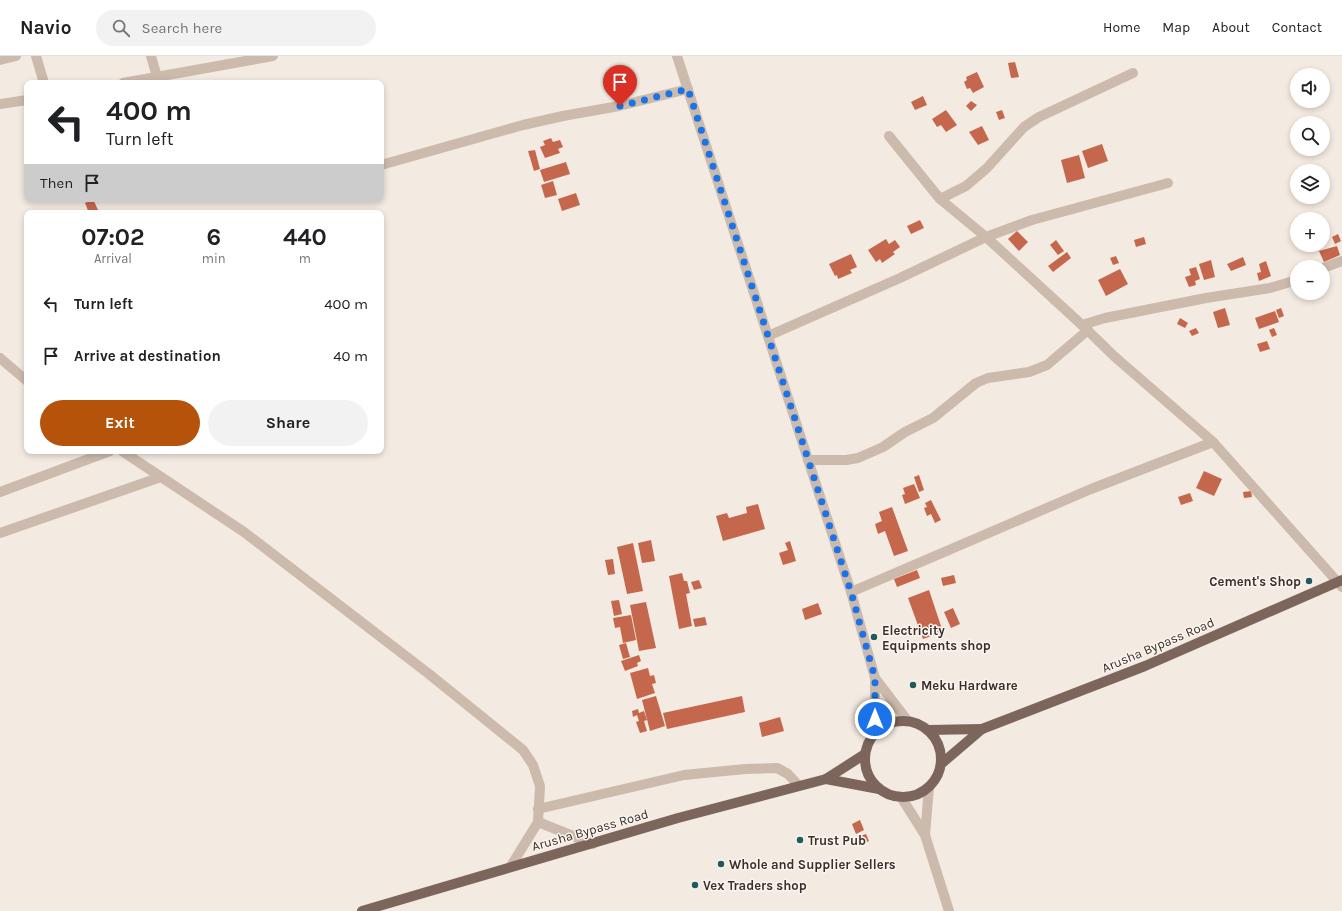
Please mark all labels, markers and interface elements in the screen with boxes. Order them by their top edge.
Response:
search box [96,10,376,46]
text: Navio [20,17,72,39]
icon: search [110,17,132,39]
text: Search here [142,19,222,37]
text: Home [1103,19,1140,36]
text: Map [1162,19,1190,36]
text: About [1212,19,1250,36]
text: Contact [1272,19,1322,36]
pin [603,65,637,106]
map controls [1290,68,1330,300]
button: sound [1290,68,1330,108]
icon: arrive [609,71,631,93]
text: 400 m [106,94,192,127]
icon: left [40,96,92,148]
button: search [1290,116,1330,156]
text: Turn left [106,128,174,150]
button: layers [1290,164,1330,204]
icon: arrive [81,172,103,194]
text: Then [40,174,73,192]
button: + [1290,212,1330,252]
text: 07:02 [81,223,145,251]
text: 6 [206,223,221,251]
text: 440 [283,223,327,251]
text: Arrival [94,251,132,266]
text: min [202,251,226,266]
text: m [299,251,311,266]
button: − [1290,260,1330,300]
icon: left [40,293,62,315]
text: Turn left [74,295,133,313]
text: 400 m [324,295,368,313]
icon: arrive [40,345,62,367]
text: Arrive at destination [74,347,221,365]
text: 40 m [333,347,368,365]
button: Exit [40,400,200,446]
button: Share [208,400,368,446]
place label: Cement's Shop [1209,574,1301,589]
marker: Cement's Shop [1304,576,1314,586]
street label: Arusha Bypass Road [1100,615,1216,675]
place label: Electricity Equipments shop [882,623,991,654]
marker: Electricity Equipments shop [869,632,879,642]
place label: Meku Hardware [921,678,1018,693]
marker: Meku Hardware [908,680,918,690]
position arrow [854,698,896,740]
street label: Arusha Bypass Road [530,806,650,854]
place label: Trust Pub [808,833,866,848]
marker: Trust Pub [795,835,805,845]
place label: Whole and Supplier Sellers [729,857,896,872]
marker: Whole and Supplier Sellers [716,859,726,869]
place label: Vex Traders shop [703,878,807,893]
marker: Vex Traders shop [690,880,700,890]

